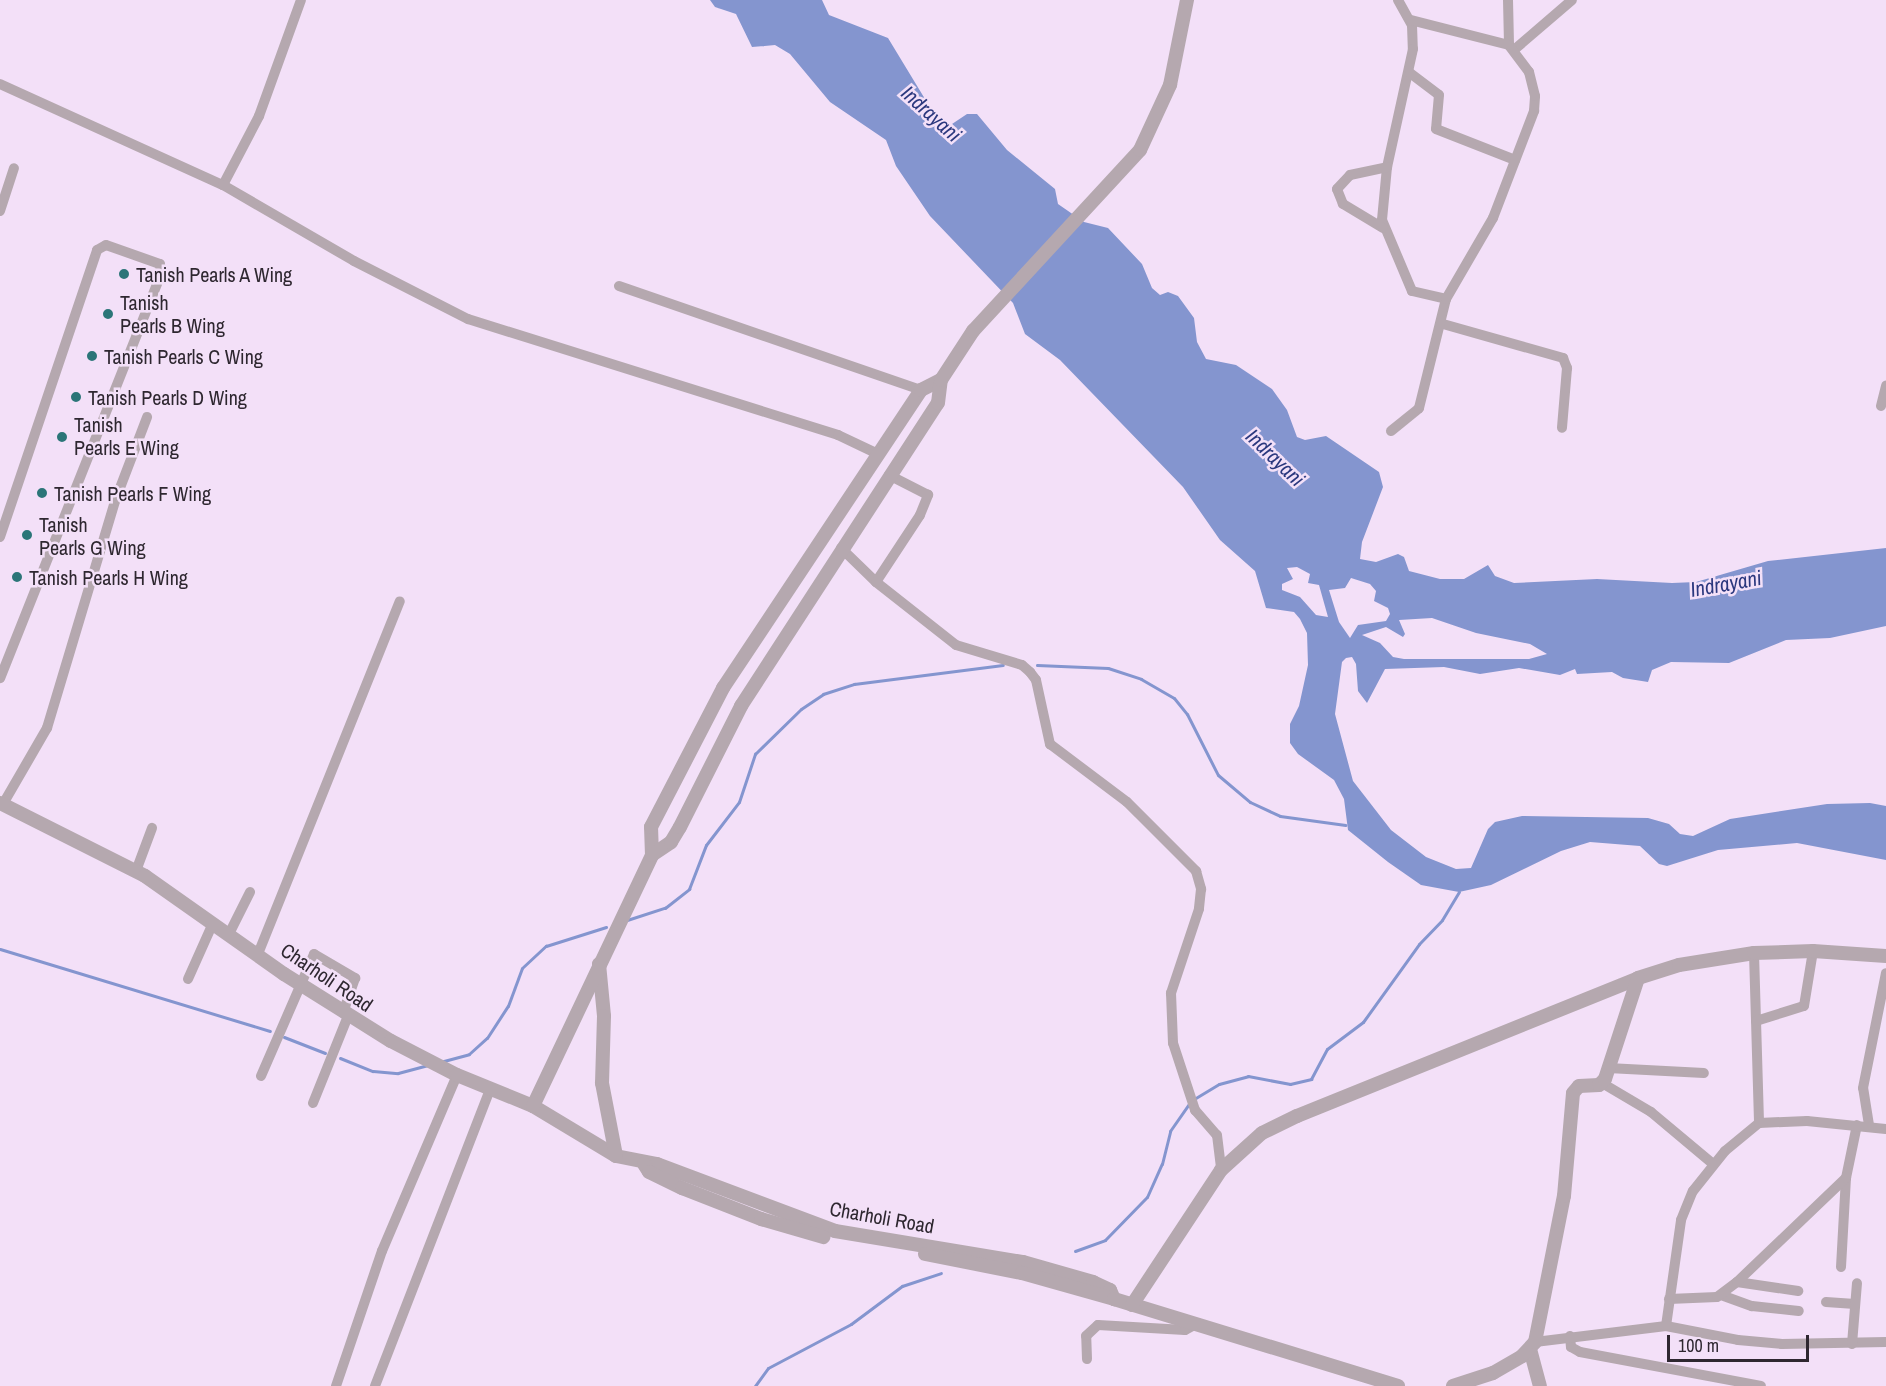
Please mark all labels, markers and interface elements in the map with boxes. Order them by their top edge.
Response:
water label: Indrayani [896,81,966,147]
place label: Tanish Pearls A Wing [136,262,294,286]
marker: Tanish Pearls A Wing [117,267,131,281]
place label: Tanish Pearls B Wing [120,290,225,337]
marker: Tanish Pearls B Wing [101,307,115,321]
place label: Tanish Pearls C Wing [104,344,263,368]
marker: Tanish Pearls C Wing [85,349,99,363]
place label: Tanish Pearls D Wing [88,385,247,409]
marker: Tanish Pearls D Wing [69,390,83,404]
place label: Tanish Pearls E Wing [74,413,179,460]
water label: Indrayani [1240,424,1310,492]
marker: Tanish Pearls E Wing [55,430,69,444]
place label: Tanish Pearls F Wing [54,481,211,505]
marker: Tanish Pearls F Wing [35,486,49,500]
place label: Tanish Pearls G Wing [39,512,146,559]
marker: Tanish Pearls G Wing [20,528,34,542]
place label: Tanish Pearls H Wing [29,565,188,589]
water label: Indrayani [1688,565,1764,603]
marker: Tanish Pearls H Wing [10,570,24,584]
street label: Charholi Road [276,937,378,1017]
street label: Charholi Road [828,1196,936,1238]
scale bar [1670,1323,1812,1361]
text: 100 m [1678,1333,1719,1358]

